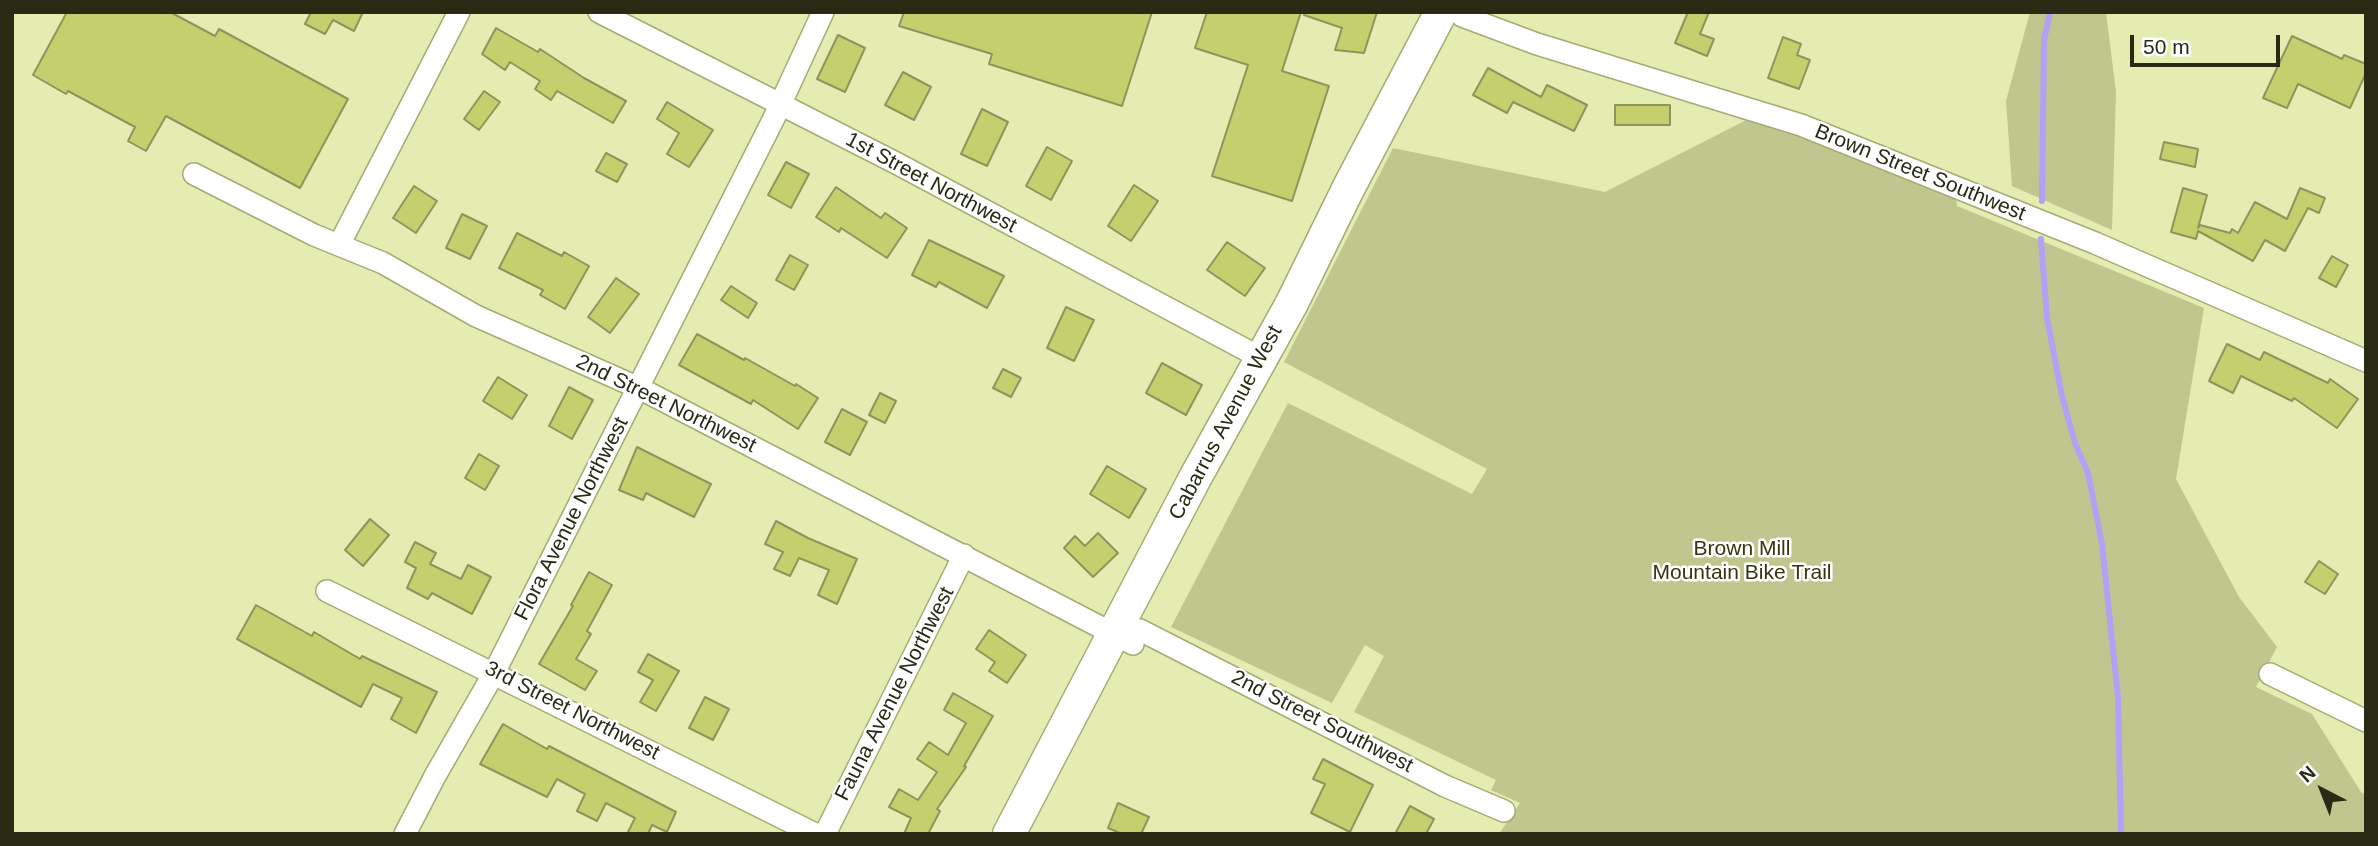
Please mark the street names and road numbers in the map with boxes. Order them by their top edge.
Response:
street label: Brown Street Southwest [1811,119,2029,227]
street label: 1st Street Northwest [841,127,1021,239]
street label: Cabarrus Avenue West [1164,322,1288,524]
street label: 2nd Street Northwest [572,349,760,459]
street label: Flora Avenue Northwest [510,413,634,625]
street label: Fauna Avenue Northwest [830,583,960,805]
street label: 3rd Street Northwest [480,656,664,766]
street label: 2nd Street Southwest [1227,665,1417,779]

